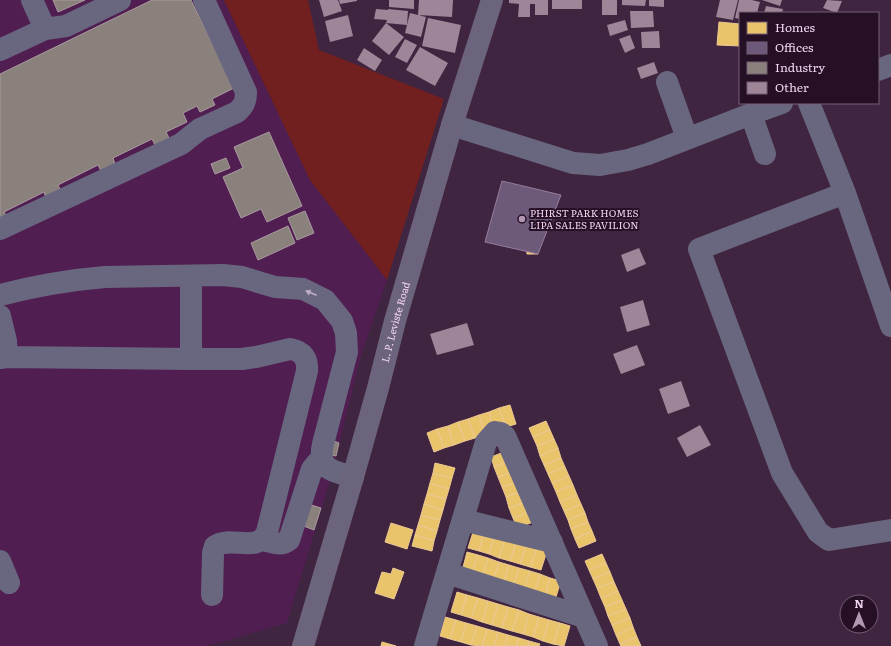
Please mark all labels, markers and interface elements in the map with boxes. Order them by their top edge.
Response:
legend [739,12,879,104]
text: Homes [775,18,815,36]
text: Offices [775,38,814,56]
text: Industry [775,58,825,76]
text: Other [775,78,809,96]
place label: PHIRST PARK HOMES LIPA SALES PAVILION [530,205,639,232]
marker: PHIRST PARK HOMES LIPA SALES PAVILION [517,214,527,224]
street label: L. P. Leviste Road [377,280,413,364]
one-way arrow [305,290,316,296]
north arrow [839,594,879,634]
text: N [854,595,864,611]

